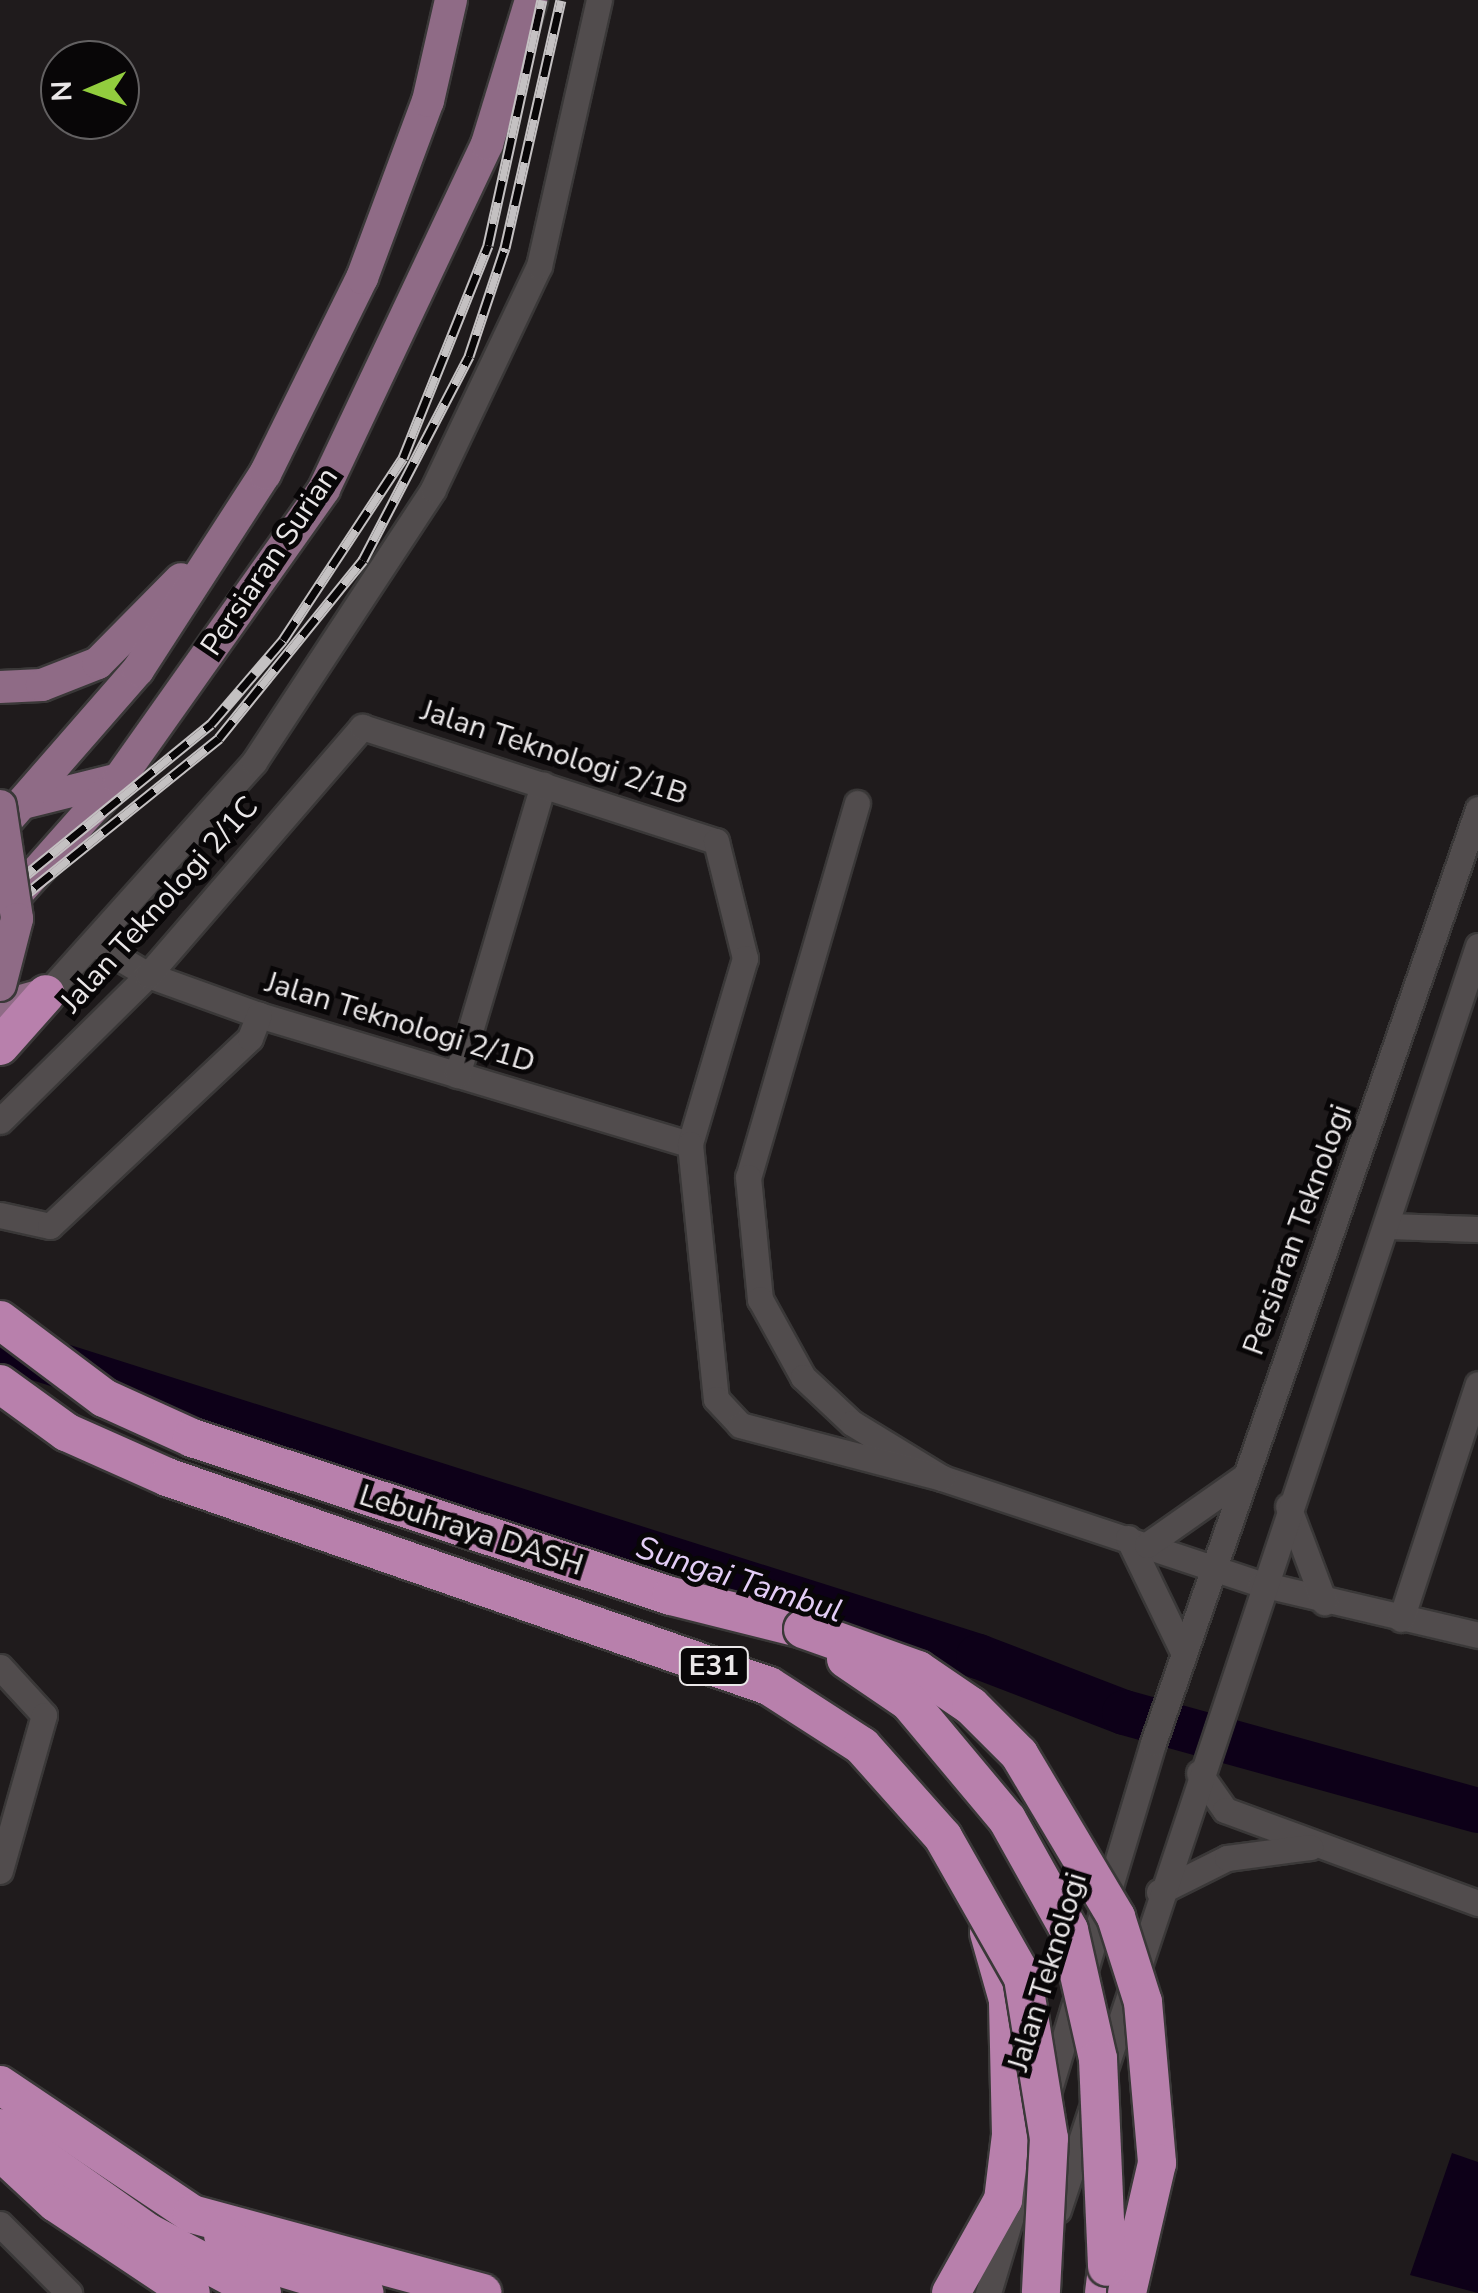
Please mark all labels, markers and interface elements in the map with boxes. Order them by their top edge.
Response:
north arrow [40,40,140,140]
text: N [43,80,81,102]
street label: Persiaran Surian [194,461,346,663]
street label: Jalan Teknologi 2/1B [416,693,692,813]
street label: Jalan Teknologi 2/1C [54,790,266,1020]
street label: Jalan Teknologi 2/1D [261,965,539,1081]
street label: Persiaran Teknologi [1236,1100,1360,1360]
street label: Lebuhraya DASH [354,1478,588,1584]
water label: Sungai Tambul [631,1529,847,1631]
road number: E31 [676,1643,752,1689]
street label: Jalan Teknologi [1001,1868,1095,2076]

